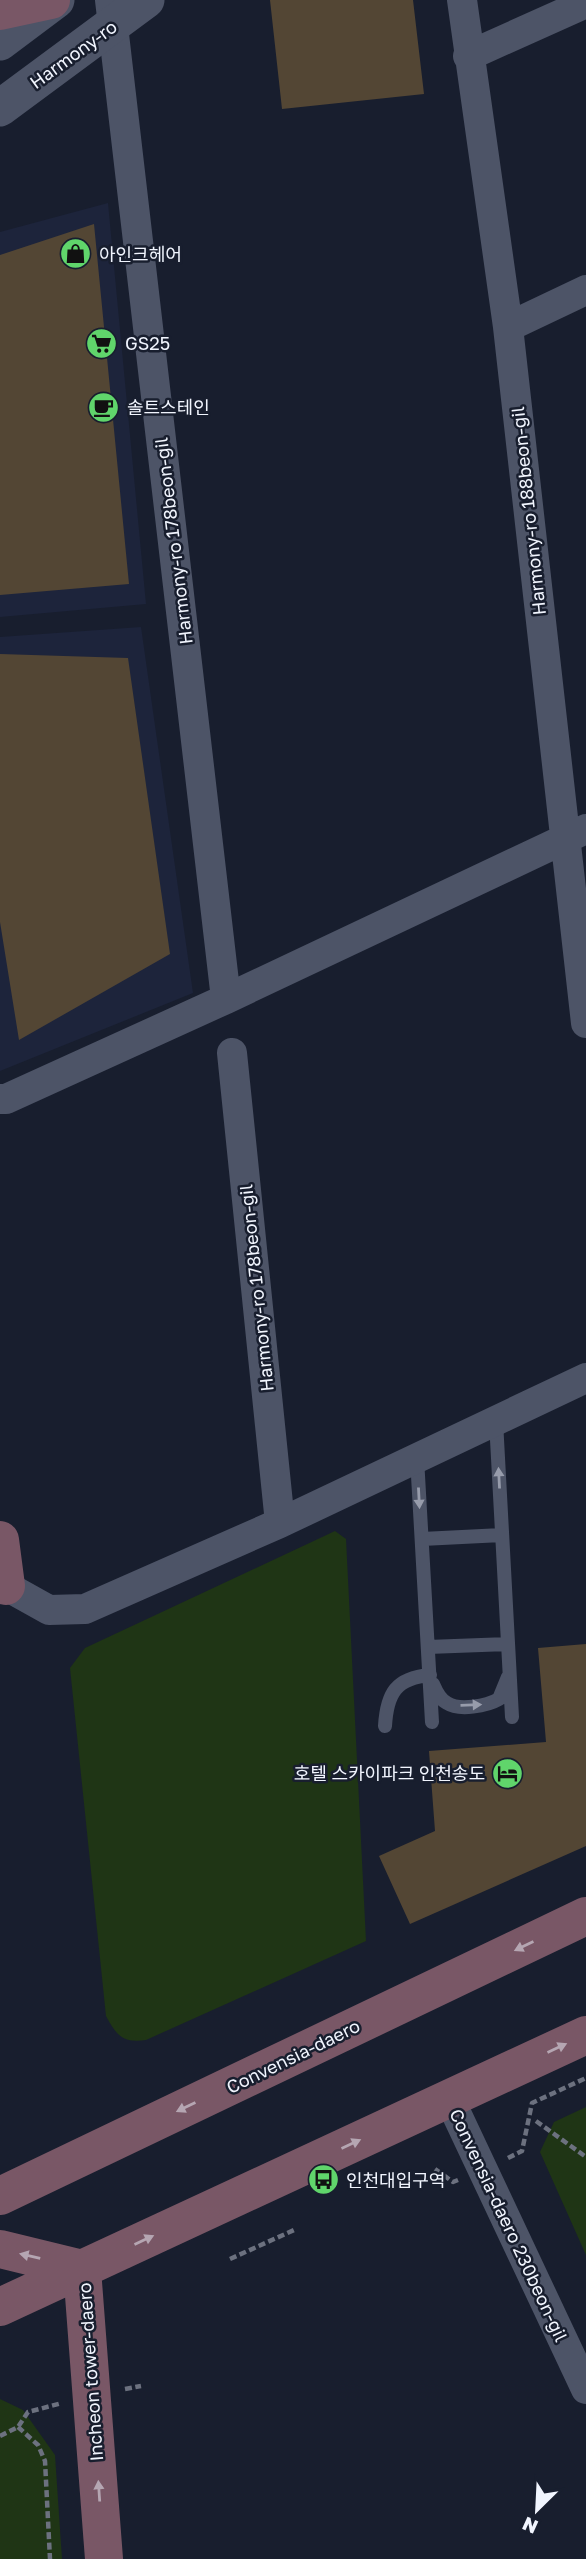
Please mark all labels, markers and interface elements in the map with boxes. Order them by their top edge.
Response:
street label: Harmony-ro [25,15,121,93]
shop icon: 아인크헤어 [59,237,93,271]
place label: 아인크헤어 [99,243,182,265]
supermarket icon: GS25 [85,326,119,360]
place label: GS25 [125,332,170,354]
cafe icon: 솔트스테인 [87,390,121,424]
place label: 솔트스테인 [127,396,210,418]
street label: Harmony-ro 188beon-gil [506,405,550,616]
street label: Harmony-ro 178beon-gil [149,436,197,646]
street label: Harmony-ro 178beon-gil [234,1183,278,1393]
one-way arrow [494,1467,505,1489]
one-way arrow [414,1488,425,1510]
one-way arrow [460,1700,482,1711]
hotel icon: 호텔 스카이파크 인천송도 [491,1756,525,1790]
place label: 호텔 스카이파크 인천송도 [294,1762,485,1784]
one-way arrow [514,1940,534,1951]
street label: Convensia-daero [223,2014,363,2098]
one-way arrow [547,2042,567,2054]
one-way arrow [176,2102,197,2113]
street label: Convensia-daero 230beon-gil [445,2105,573,2345]
one-way arrow [340,2138,361,2149]
bus stop icon: 인천대입구역 [306,2163,340,2197]
place label: 인천대입구역 [346,2169,445,2191]
one-way arrow [134,2234,154,2246]
one-way arrow [19,2250,41,2261]
street label: Incheon tower-daero [73,2282,107,2462]
north arrow [502,2475,572,2545]
one-way arrow [93,2480,104,2502]
text: N [519,2513,541,2539]

